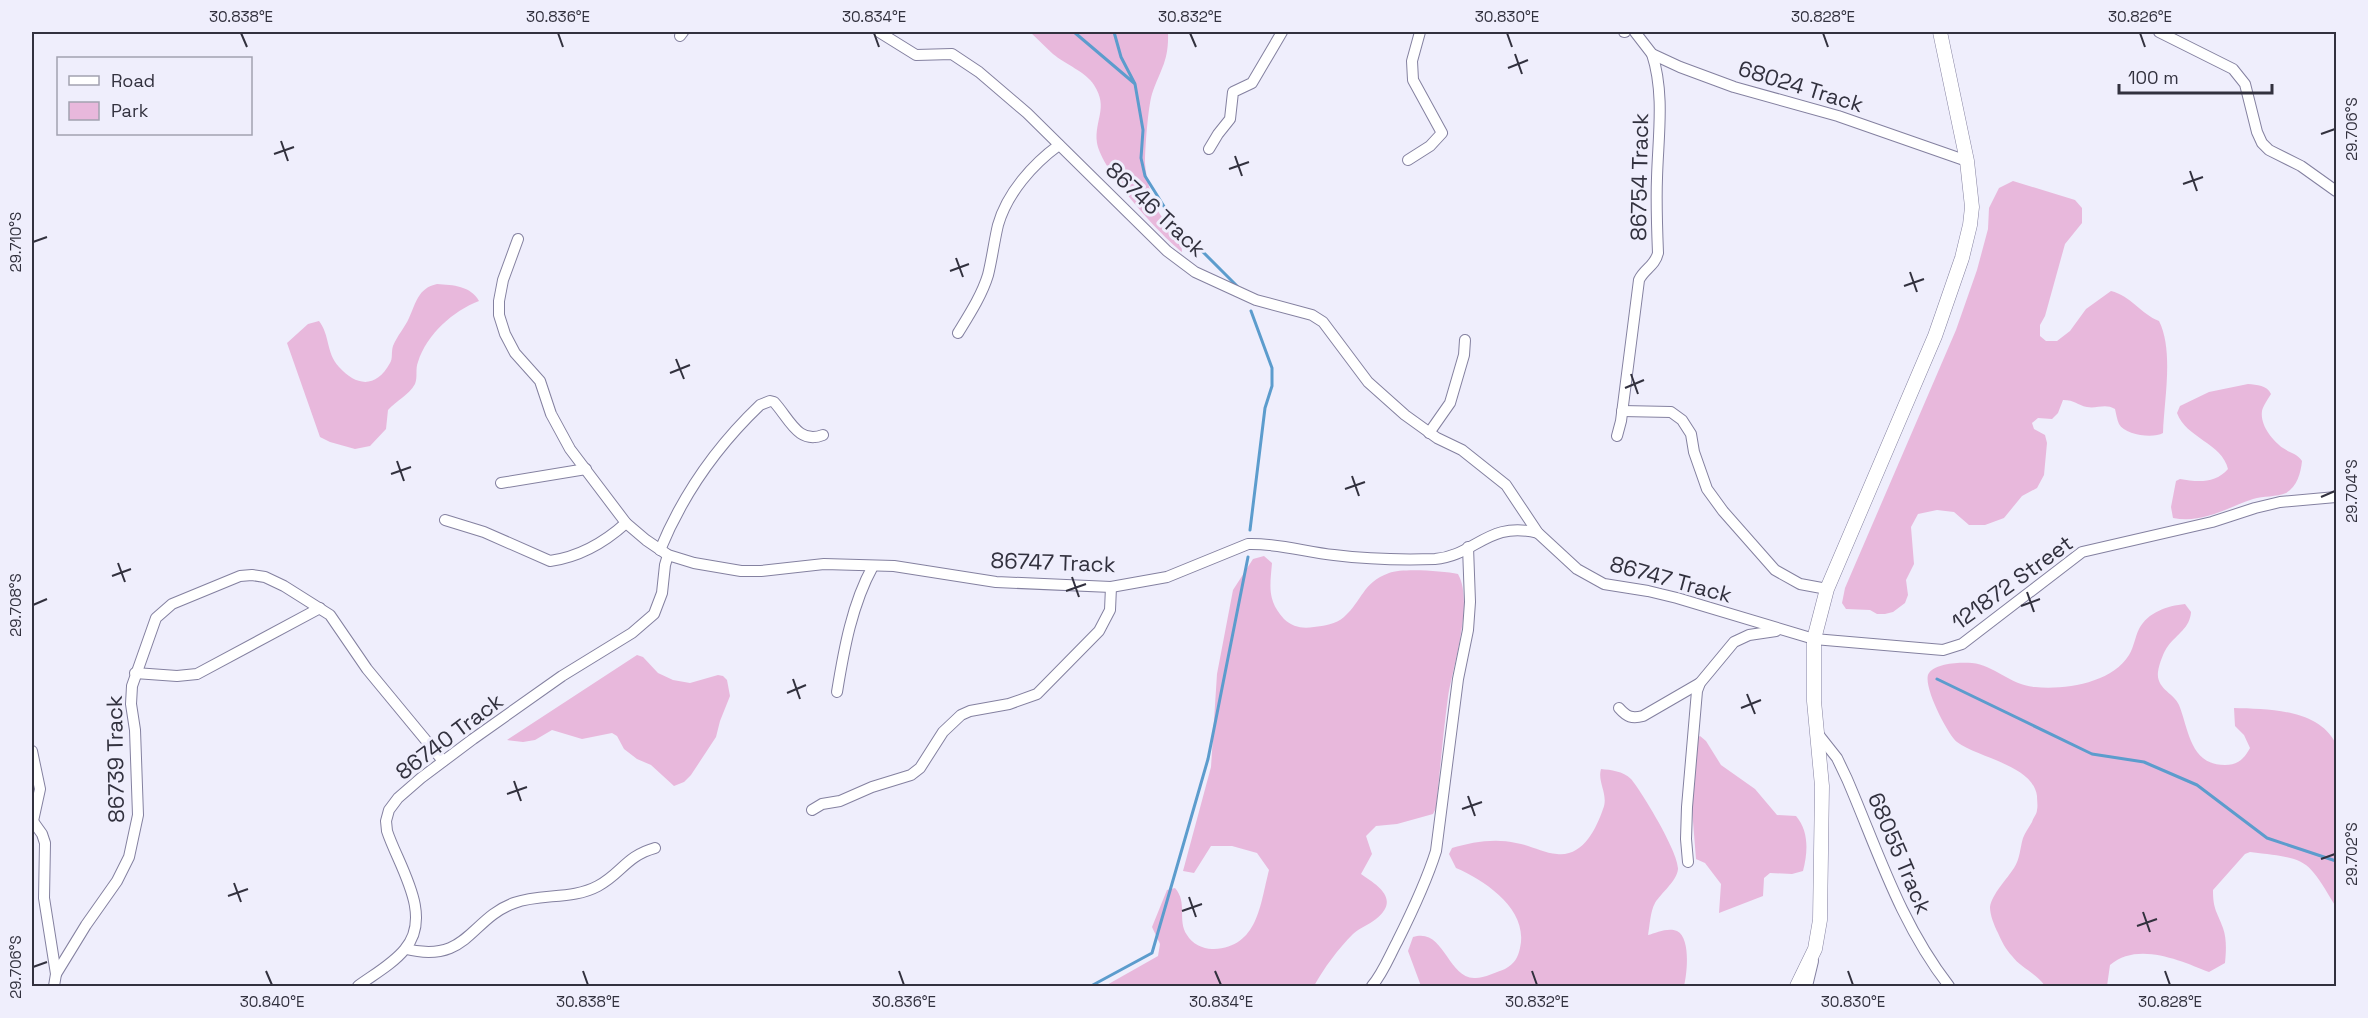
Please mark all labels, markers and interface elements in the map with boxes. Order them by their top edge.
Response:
text: 30.838°E [209,7,273,26]
text: 30.836°E [526,7,590,26]
text: 30.834°E [842,7,906,26]
text: 30.832°E [1158,7,1222,26]
text: 30.830°E [1475,7,1539,26]
text: 30.828°E [1791,7,1855,26]
text: 30.826°E [2108,7,2172,26]
street label: 68024 Track [1735,54,1867,118]
legend [57,57,252,135]
scale bar [2119,57,2272,95]
text: 100 m [2128,66,2179,89]
text: Road [111,69,155,92]
text: 29.706°S [2342,97,2361,161]
text: Park [111,99,149,122]
street label: 86754 Track [1624,113,1654,241]
street label: 86746 Track [1100,156,1212,263]
text: 29.710°S [6,212,25,272]
text: 29.704°S [2342,459,2361,523]
street label: 121872 Street [1946,529,2078,635]
street label: 86747 Track [990,546,1116,578]
street label: 86747 Track [1607,549,1735,609]
text: 29.708°S [6,573,25,637]
street label: 86740 Track [390,686,508,786]
street label: 86739 Track [100,695,130,823]
street label: 68055 Track [1862,788,1938,918]
text: 29.702°S [2342,822,2361,886]
text: 29.706°S [6,935,25,999]
text: 30.840°E [240,992,304,1011]
text: 30.838°E [556,992,620,1011]
text: 30.836°E [872,992,936,1011]
text: 30.834°E [1189,992,1253,1011]
text: 30.832°E [1505,992,1569,1011]
text: 30.830°E [1821,992,1885,1011]
text: 30.828°E [2138,992,2202,1011]

